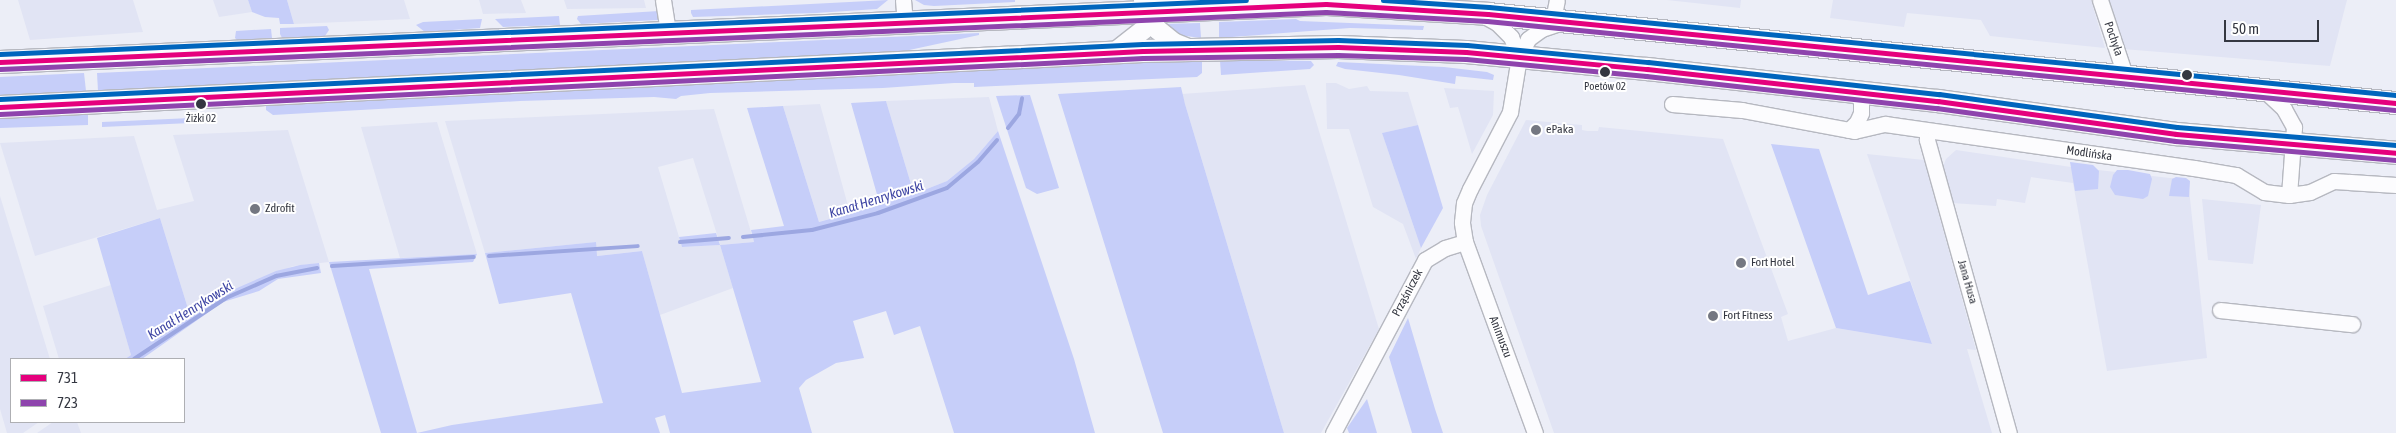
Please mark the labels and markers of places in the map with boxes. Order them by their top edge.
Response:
marker: Poetów 02 [1600,67,1610,77]
unlabelled marker [2182,70,2192,80]
place label: Poetów 02 [1584,79,1626,93]
marker: Żiżki 02 [196,99,206,109]
place label: Żiżki 02 [186,111,216,125]
place label: ePaka [1546,123,1574,137]
marker: ePaka [1530,124,1542,136]
place label: Zdrofit [265,202,295,216]
marker: Zdrofit [249,203,261,215]
place label: Fort Hotel [1751,256,1794,270]
marker: Fort Hotel [1735,257,1747,269]
place label: Fort Fitness [1723,309,1773,323]
marker: Fort Fitness [1707,310,1719,322]

